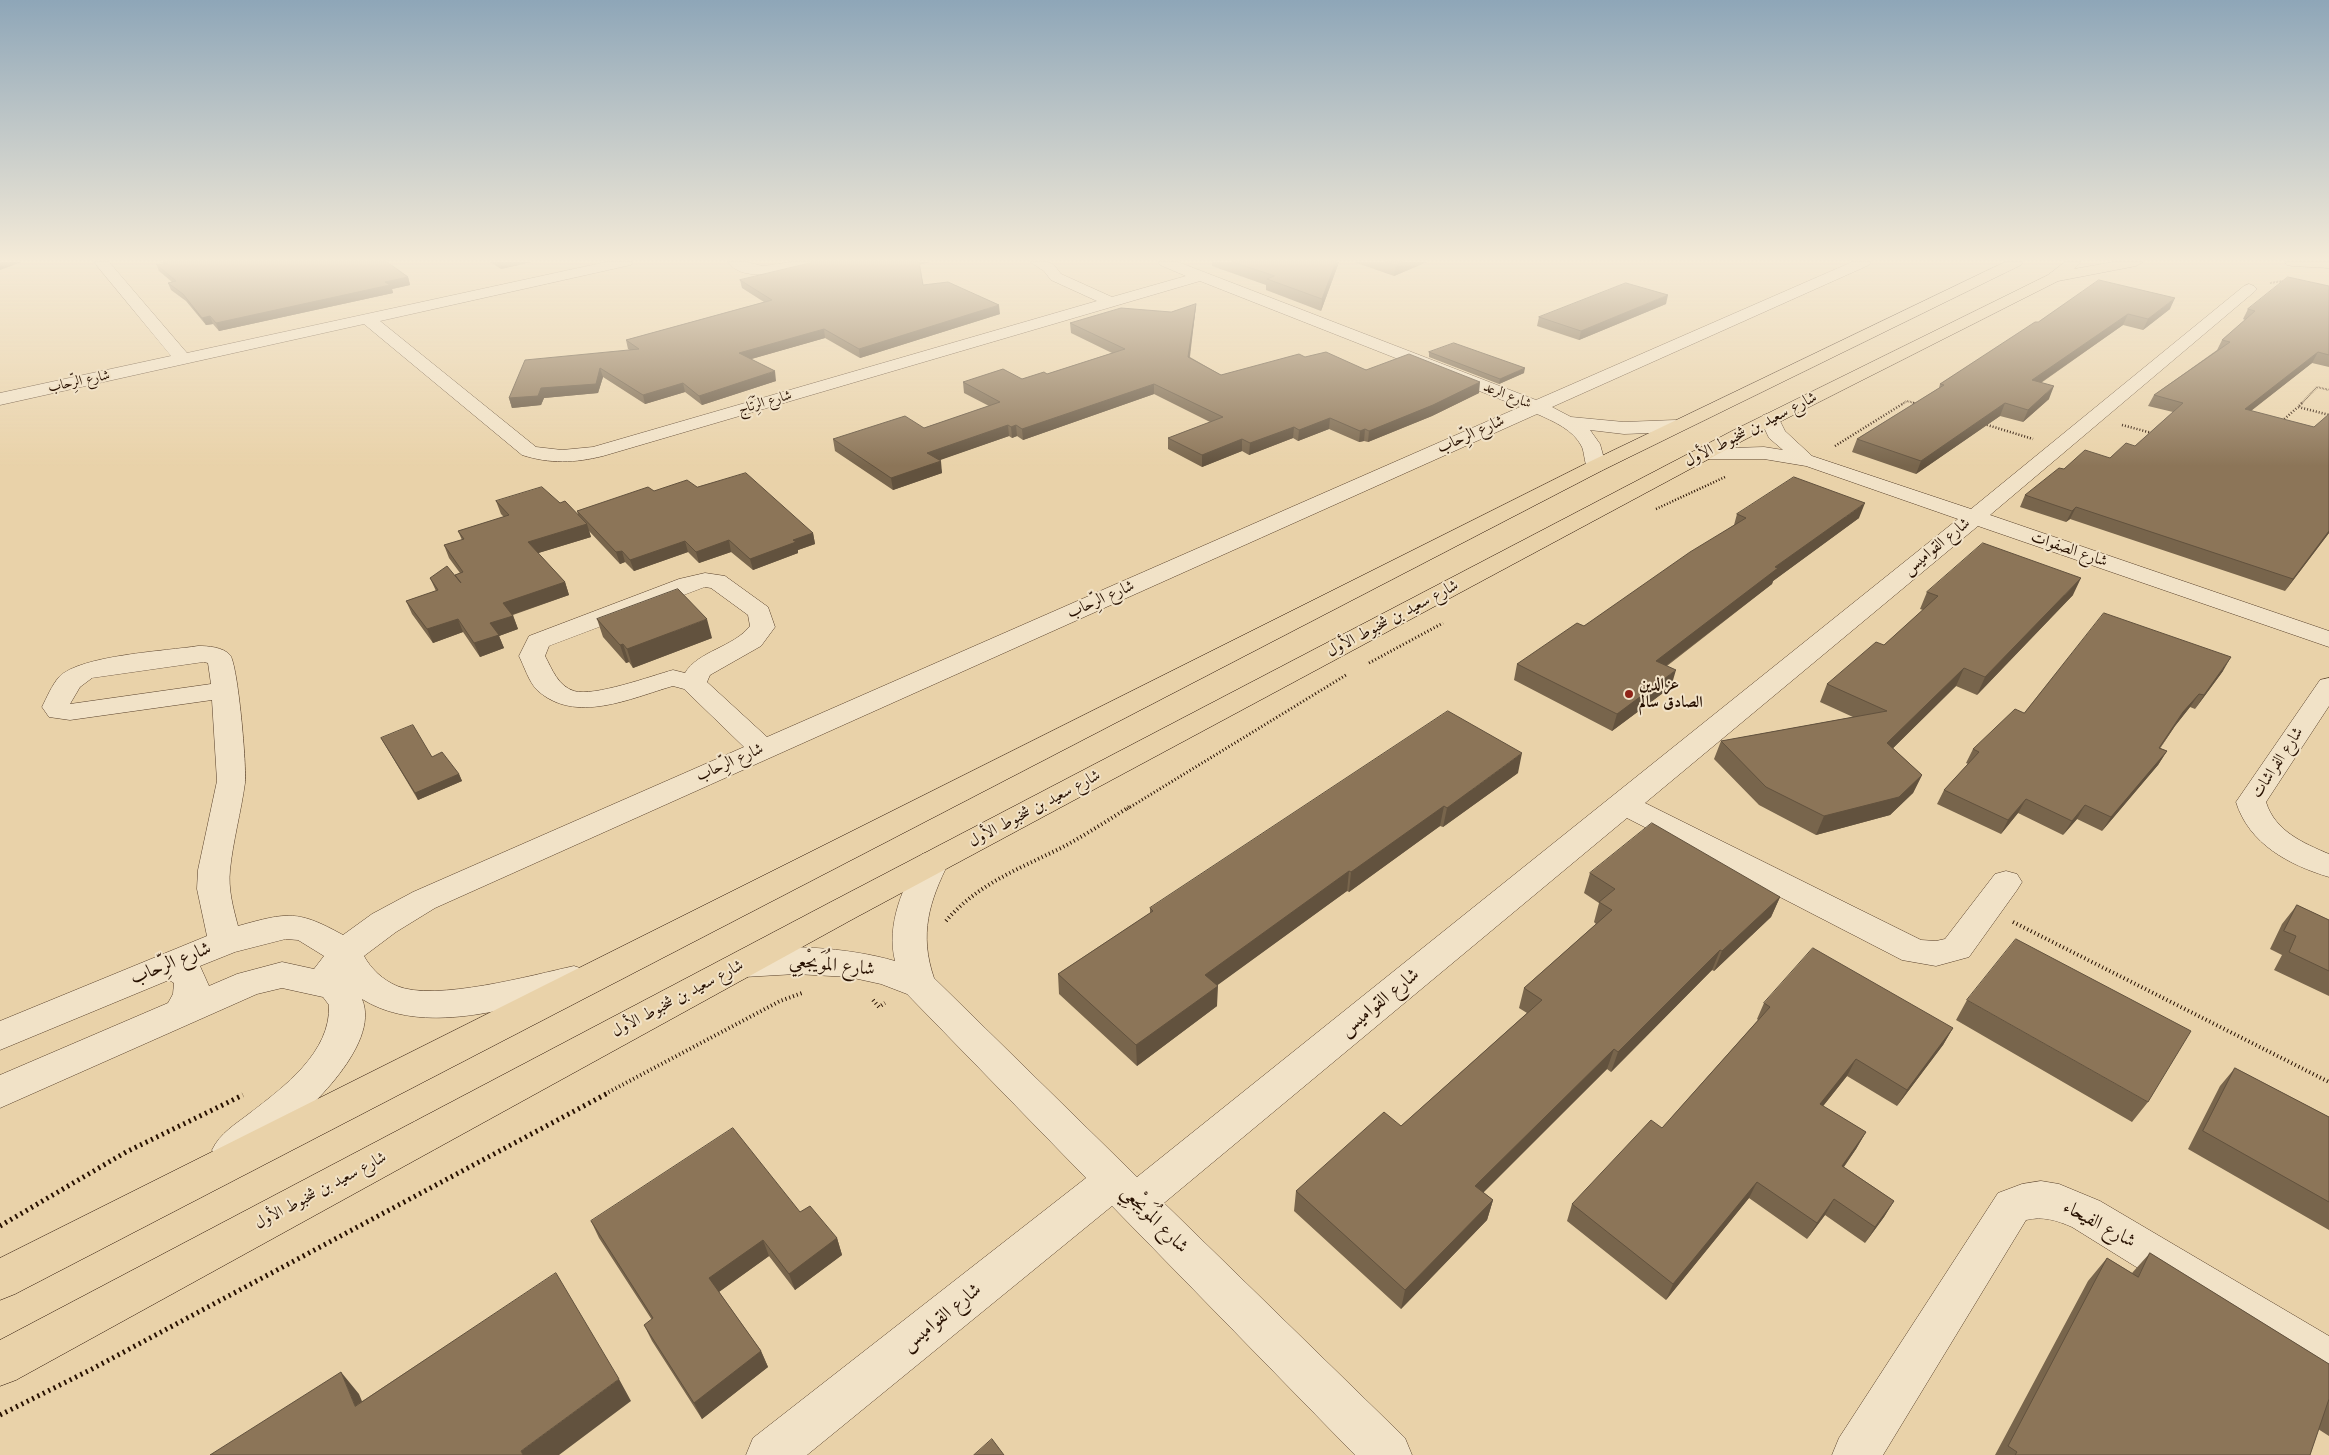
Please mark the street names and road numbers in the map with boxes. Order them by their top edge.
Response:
street label: شارع الرِّحاب [47,367,111,397]
street label: شارع الرعد [1481,379,1533,413]
street label: شارع الرِّتَاج [736,387,794,419]
street label: شارع سعيد بن شخبوط الأول [1681,388,1821,472]
street label: شارع الرِّحاب [1434,412,1508,458]
street label: شارع القواميس [1900,514,1974,580]
street label: شارع الصفوات [2028,528,2110,572]
street label: شارع سعيد بن شخبوط الأول [1324,576,1462,662]
street label: شارع الرِّحاب [1064,577,1138,623]
street label: شارع الفراشات [2248,724,2308,802]
street label: شارع الرِّحاب [693,740,767,786]
street label: شارع سعيد بن شخبوط الأول [966,766,1104,852]
street label: شارع الرِّحاب [127,937,215,991]
street label: شارع المُوَيجْعِي [788,950,876,982]
street label: شارع سعيد بن شخبوط الأول [609,956,747,1042]
street label: شارع القواميس [1336,964,1424,1042]
street label: شارع سعيد بن شخبوط الأول [252,1148,390,1234]
street label: شارع المُوَيجْعِي [1116,1182,1192,1258]
street label: شارع الفيحاء [2059,1196,2139,1254]
street label: شارع القواميس [898,1279,986,1357]

